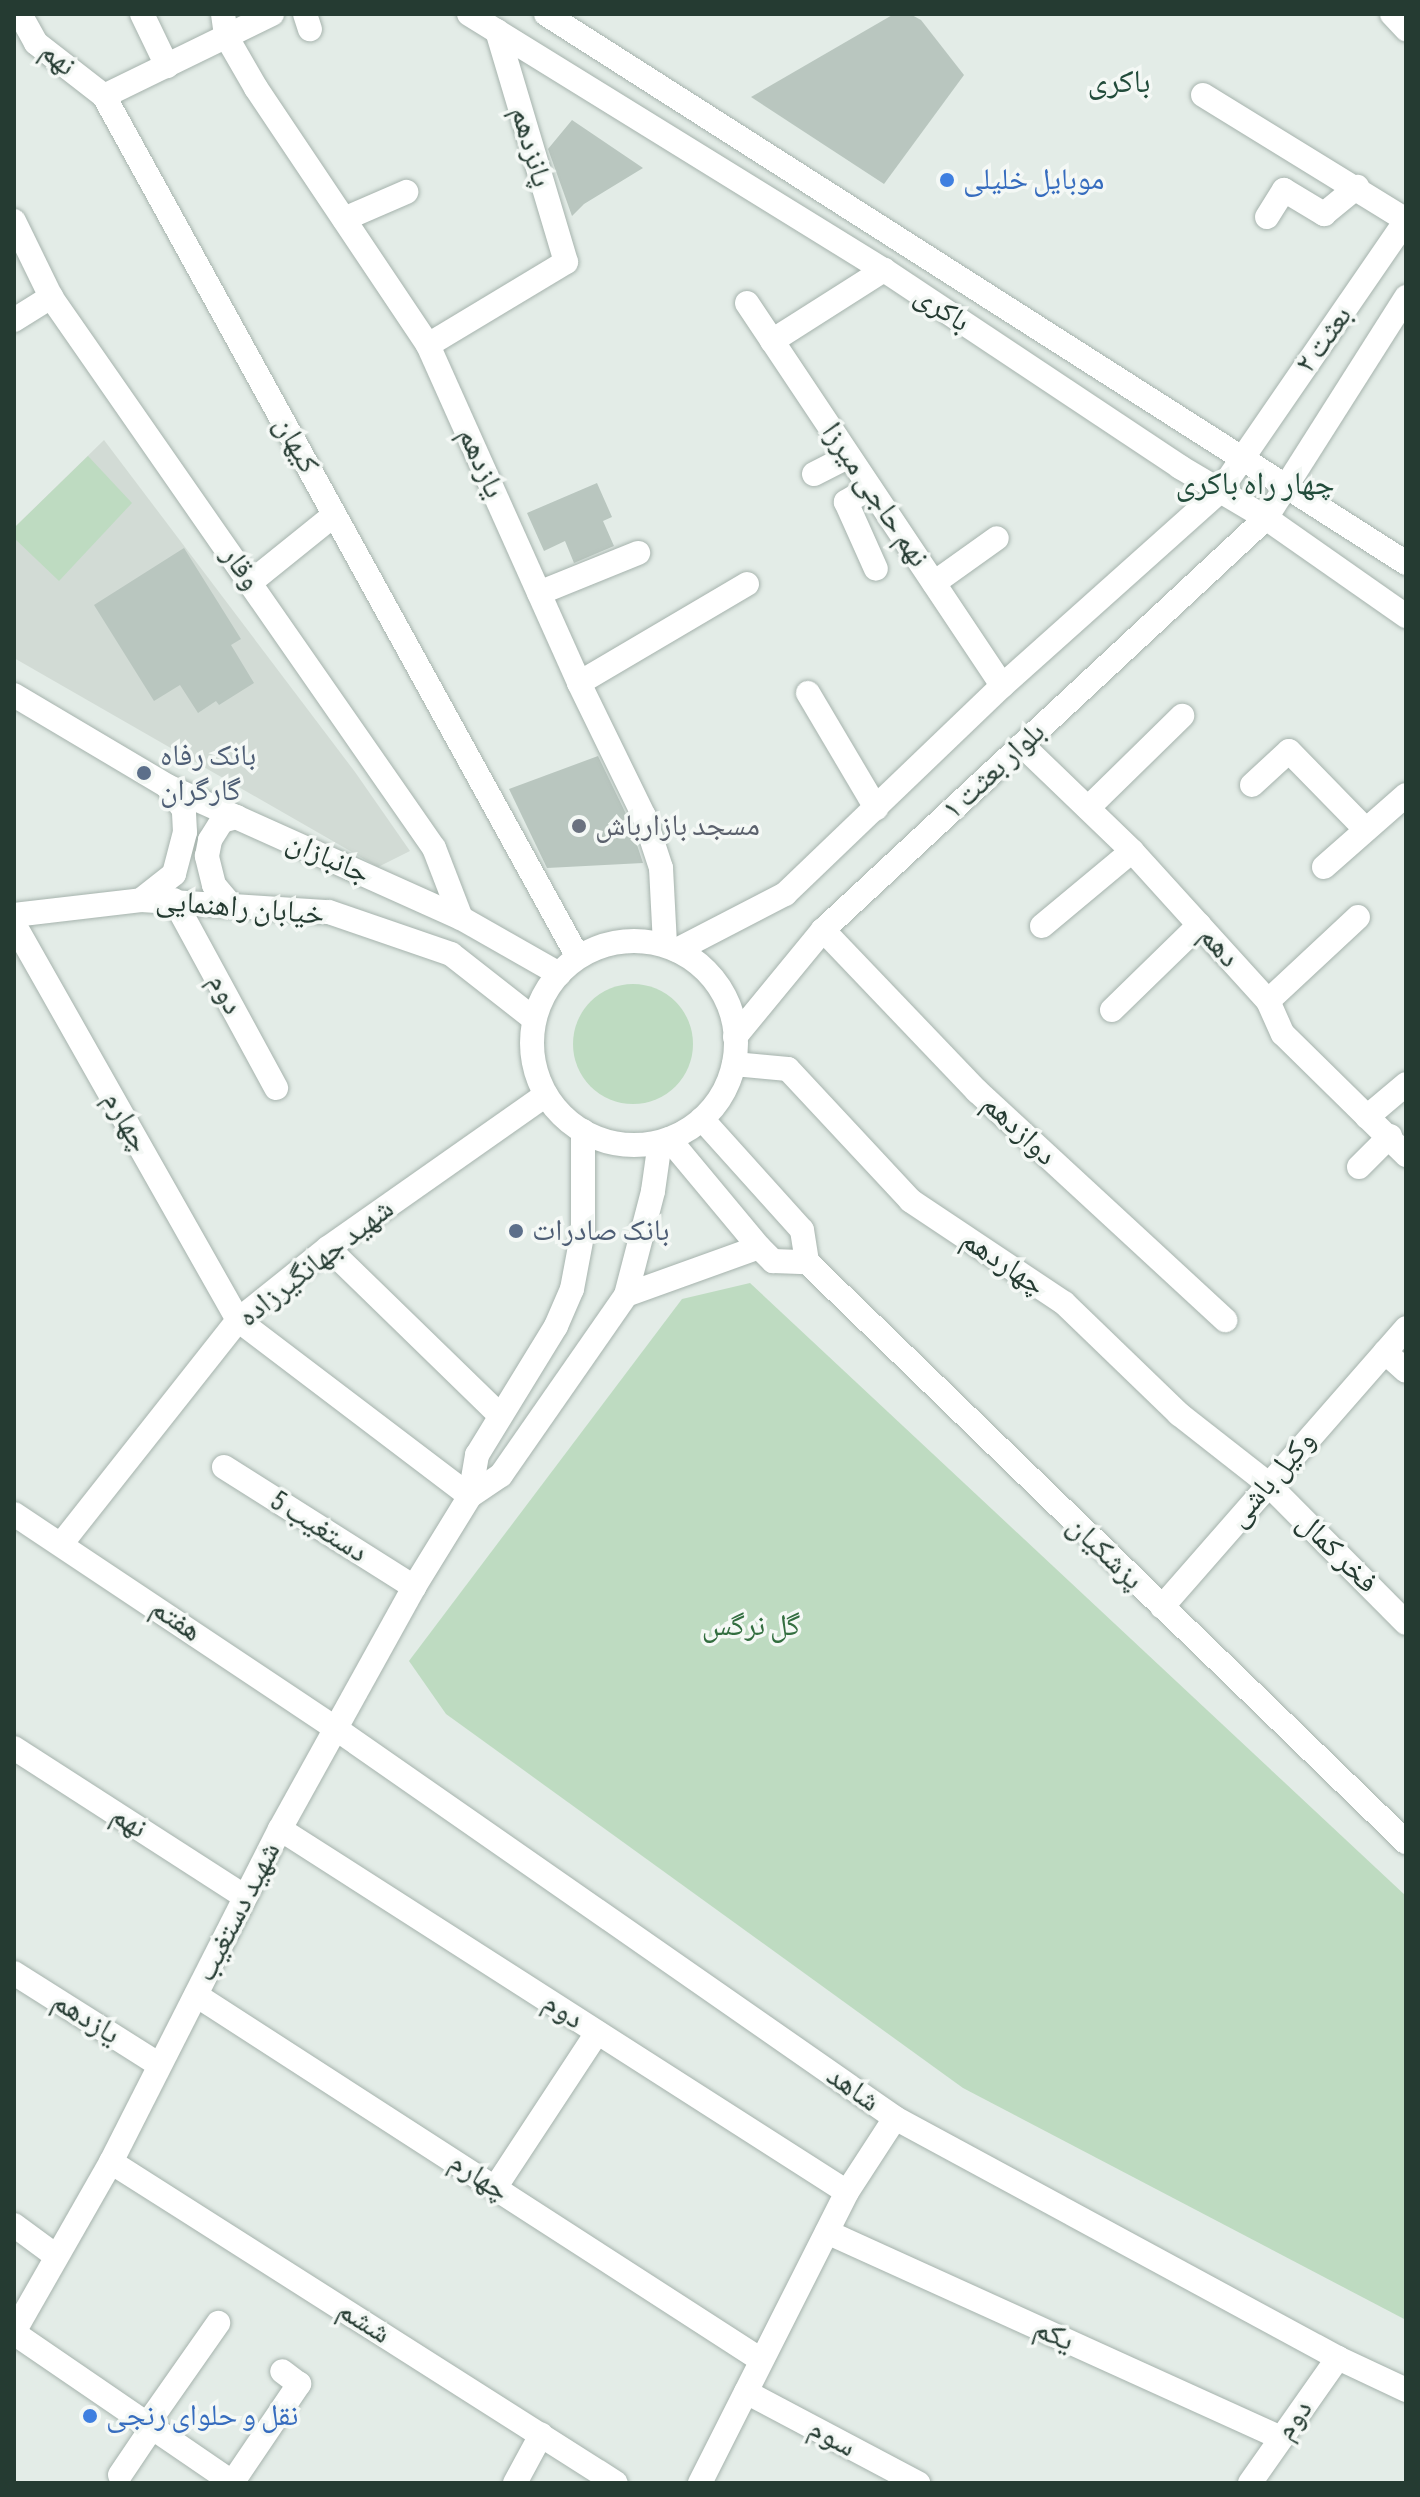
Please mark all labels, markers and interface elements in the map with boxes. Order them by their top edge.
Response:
street label: نهم [33,34,83,84]
district label: باکری [1088,64,1150,102]
street label: پانزدهم [502,103,560,191]
place label: موبایل خلیلی [963,162,1105,198]
marker: موبایل خلیلی [938,171,956,189]
street label: باکری [907,278,977,340]
street label: بعثت ۲ [1288,299,1360,381]
street label: کیهان [266,410,326,480]
street label: نهم حاجی میرزا [813,416,937,574]
street label: یازدهم [450,422,512,504]
district label: چهار راه باکری [1175,466,1335,504]
street label: وقار [213,539,269,597]
street label: بلوار بعثت ۱ [935,714,1053,828]
place label: بانک رفاه گارگران [160,738,256,808]
marker: بانک رفاه گارگران [135,764,153,782]
place label: مسجد بازارباش [595,808,760,844]
marker: مسجد بازارباش [570,817,588,835]
street label: جانبازان [281,824,375,892]
street label: خیابان راهنمایی [154,883,326,933]
street label: دهم [1191,919,1247,975]
street label: دوم [199,967,251,1021]
street label: چهارم [94,1085,158,1159]
street label: دوازدهم [974,1087,1064,1173]
street label: شهید جهانگیرزاده [231,1191,401,1335]
place label: بانک صادرات [532,1213,670,1249]
marker: بانک صادرات [507,1222,525,1240]
street label: چهاردهم [954,1222,1052,1304]
street label: وکیل باشی [1220,1423,1324,1535]
street label: دستغیب 5 [264,1483,374,1571]
street label: فخر کمال [1289,1505,1385,1601]
street label: پزشکیان [1059,1508,1151,1598]
street label: هفتم [144,1590,208,1650]
park label: گل نرگس [702,1608,800,1644]
street label: نهم [104,1797,154,1847]
street label: شهید دستغیب [188,1836,288,1988]
street label: یازدهم [46,1983,126,2053]
street label: دوم [536,1985,590,2037]
street label: شاهد [819,2058,887,2120]
street label: چهارم [442,2144,516,2210]
street label: ششم [331,2292,397,2352]
street label: یکم [1028,2310,1080,2360]
street label: دوم [1267,2393,1321,2447]
place label: نقل و حلوای رنجی [106,2398,299,2434]
marker: نقل و حلوای رنجی [81,2407,99,2425]
street label: سوم [802,2411,862,2465]

